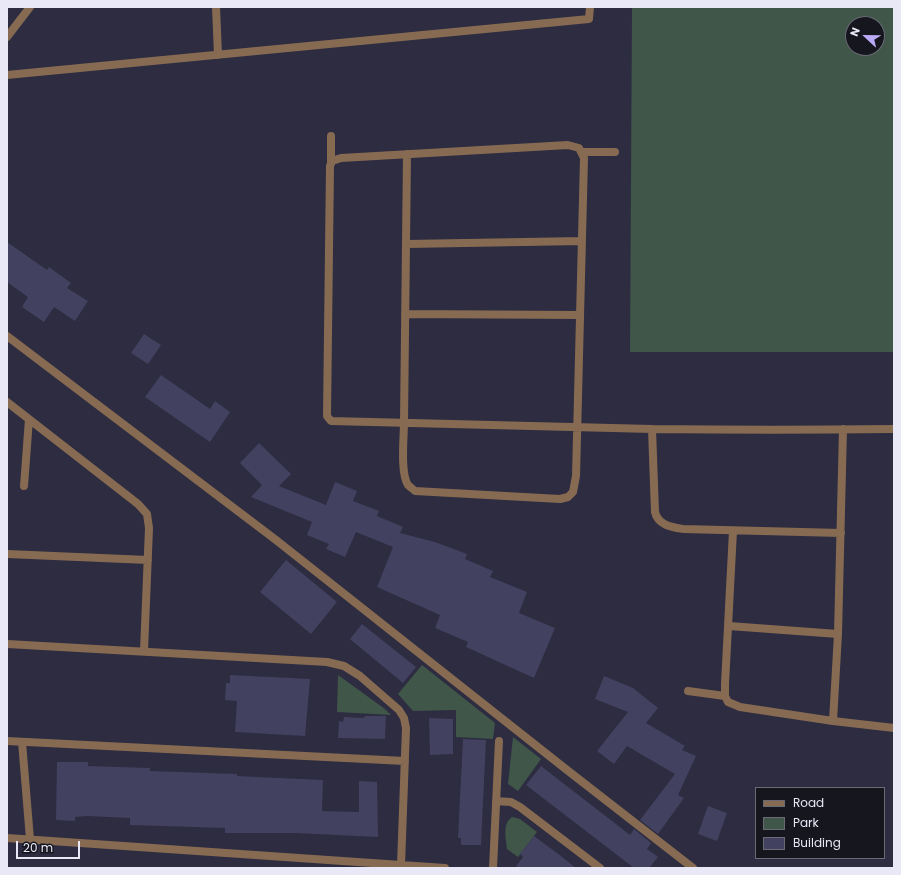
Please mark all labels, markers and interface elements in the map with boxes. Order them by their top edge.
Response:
north arrow [845,16,885,56]
text: N [846,25,864,39]
legend [755,787,885,859]
text: Road [793,794,824,811]
text: Park [793,814,819,831]
scale bar [18,833,82,859]
text: Building [793,834,841,851]
text: 20 m [23,839,53,856]

